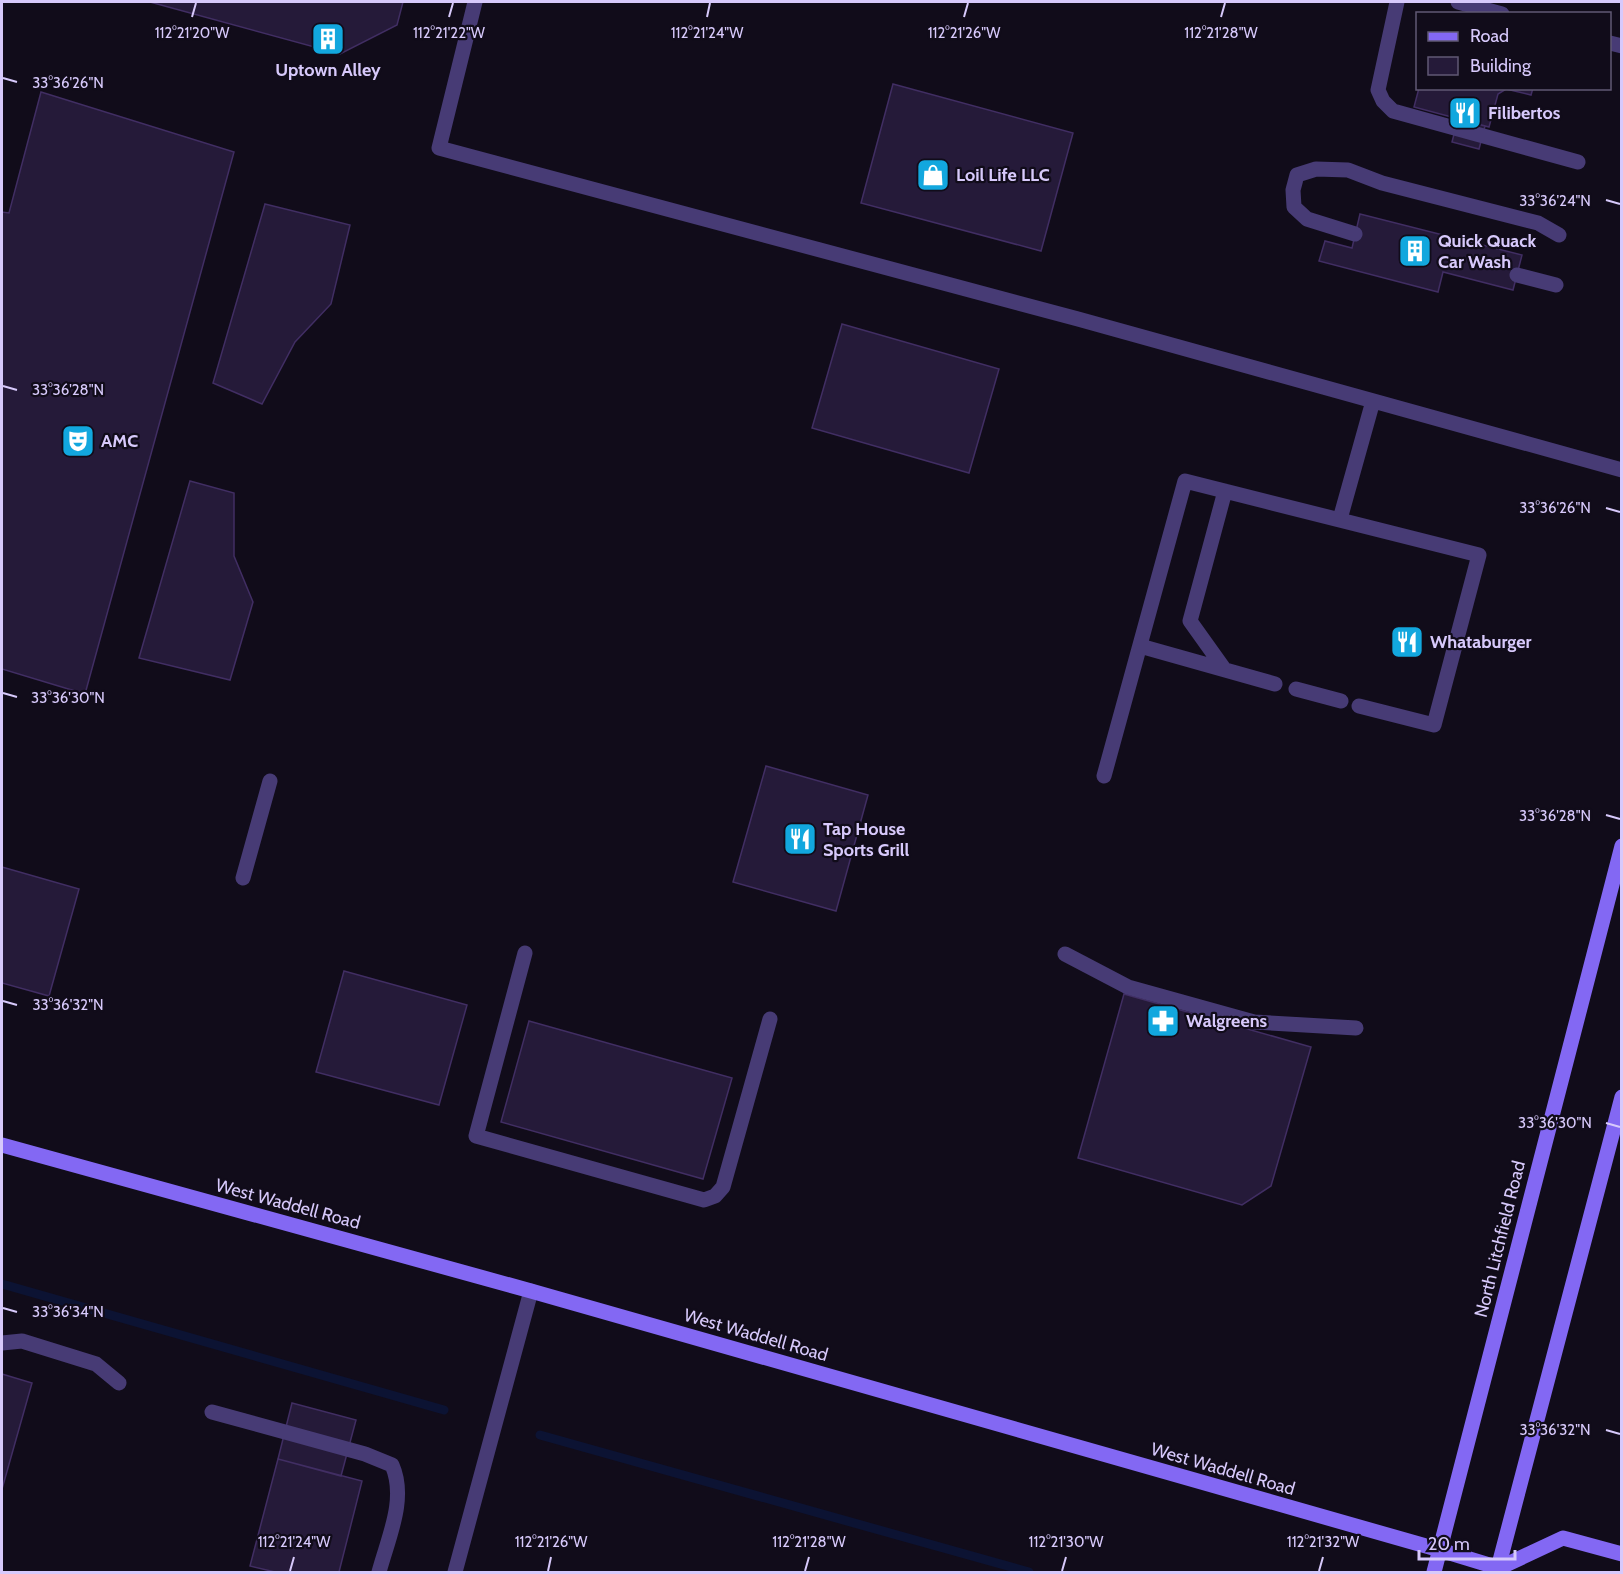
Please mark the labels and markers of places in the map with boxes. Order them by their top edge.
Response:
building icon: Uptown Alley [310,21,346,57]
place label: Uptown Alley [275,59,381,81]
restaurant icon: Filibertos [1447,95,1483,131]
place label: Filibertos [1488,102,1561,124]
shop icon: Loil Life LLC [915,157,951,193]
place label: Loil Life LLC [956,164,1050,186]
place label: Quick Quack Car Wash [1438,230,1536,273]
building icon: Quick Quack Car Wash [1397,233,1433,269]
theatre icon: AMC [60,423,96,459]
place label: AMC [101,430,138,452]
restaurant icon: Whataburger [1389,624,1425,660]
place label: Whataburger [1430,631,1532,653]
place label: Tap House Sports Grill [823,818,910,861]
restaurant icon: Tap House Sports Grill [782,821,818,857]
pharmacy icon: Walgreens [1145,1003,1181,1039]
place label: Walgreens [1186,1010,1268,1032]

